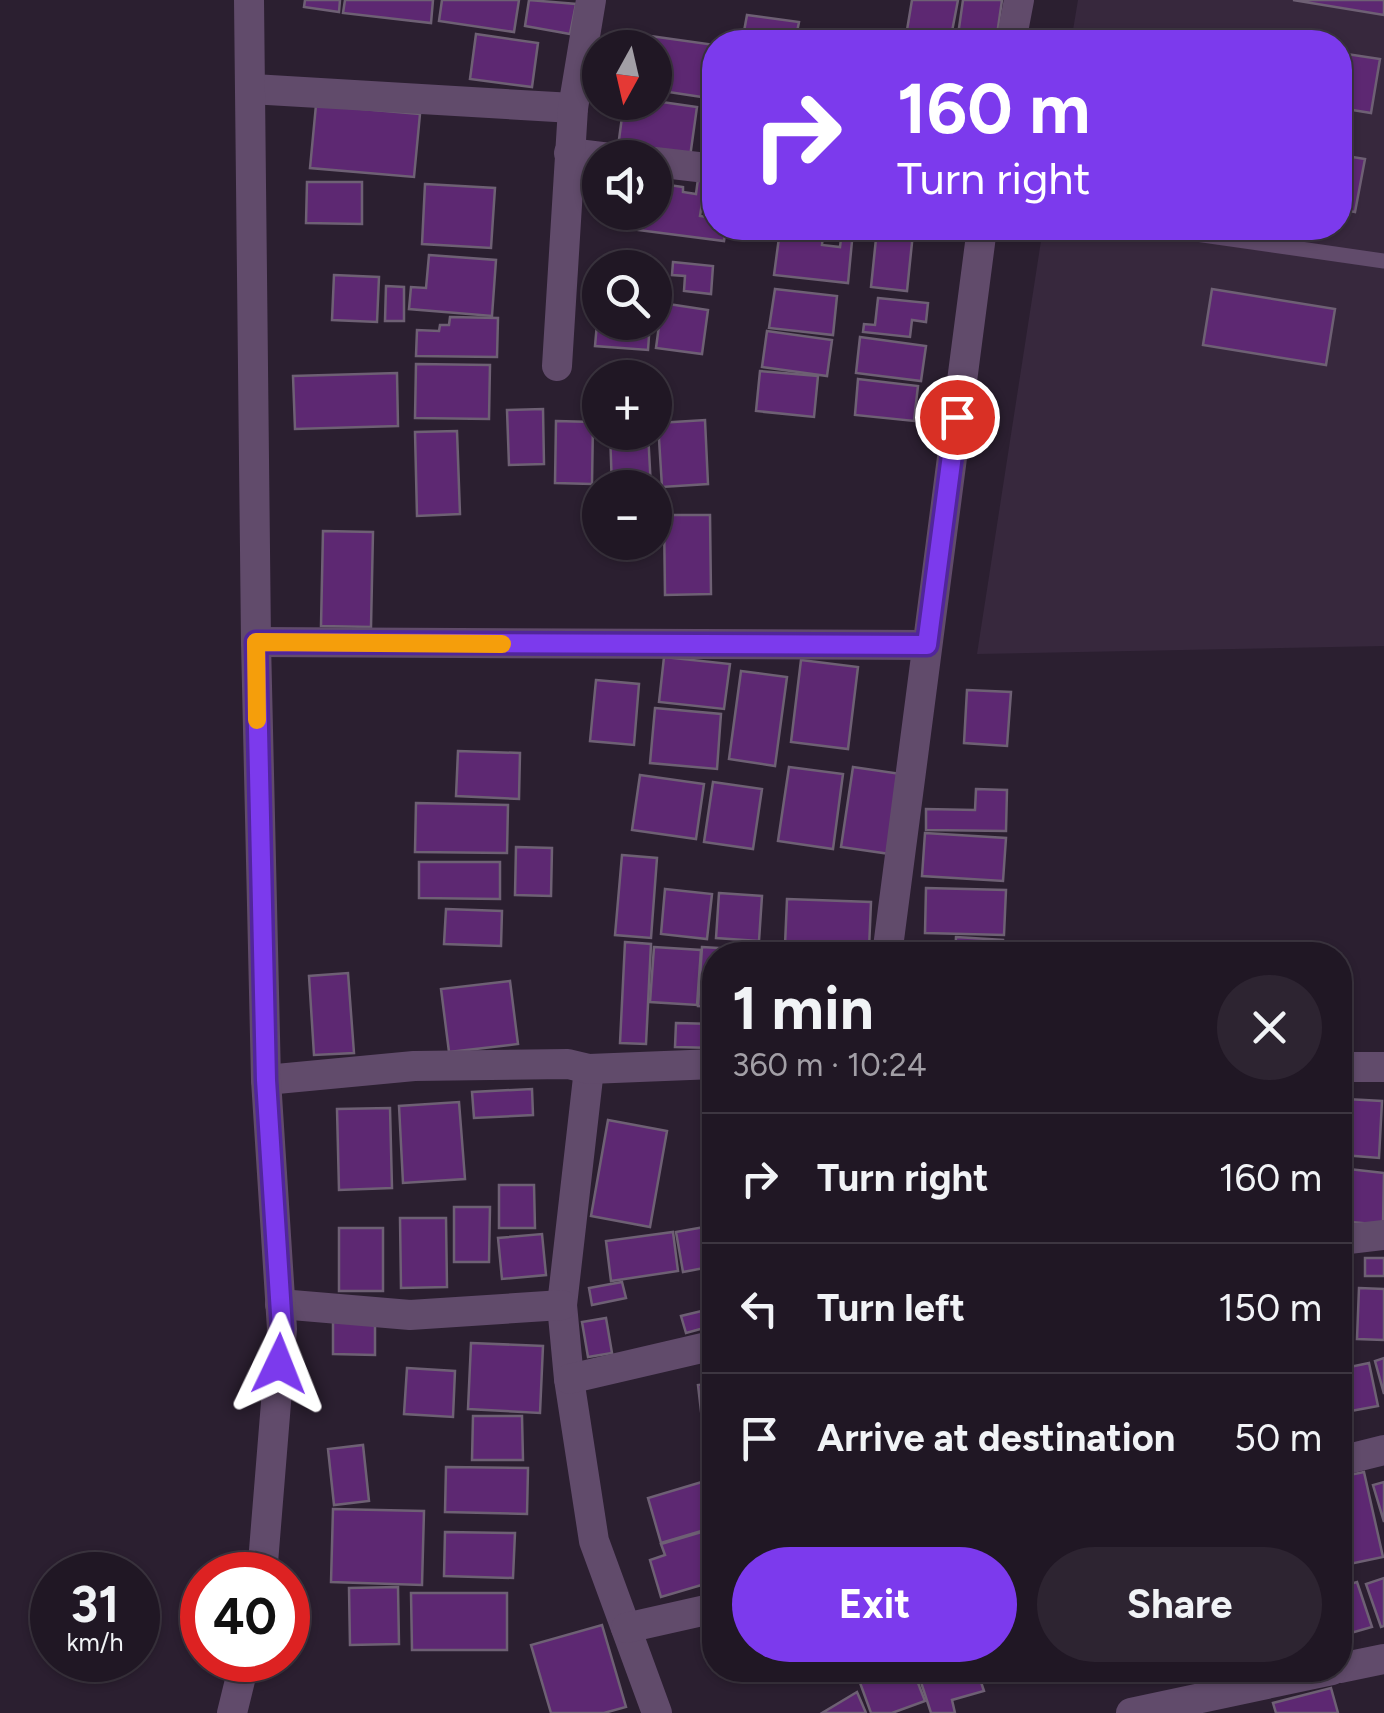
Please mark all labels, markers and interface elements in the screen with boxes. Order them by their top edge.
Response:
north arrow [582,30,672,120]
map controls [582,30,672,560]
text: 160 m [897,66,1090,151]
icon: right [732,70,862,200]
button: sound [582,140,672,230]
text: Turn right [897,151,1090,205]
button: search [582,250,672,340]
button: + [582,360,672,450]
pin [915,375,1000,460]
icon: arrive [930,390,985,445]
button: − [582,470,672,560]
text: 1 min [732,972,874,1044]
button: close [1217,975,1322,1080]
text: 360 m · 10:24 [732,1046,927,1084]
icon: right [732,1151,787,1206]
text: Turn right [817,1155,989,1201]
text: 160 m [1219,1155,1322,1201]
icon: left [732,1281,787,1336]
text: Turn left [817,1285,965,1331]
text: 150 m [1218,1285,1322,1331]
position arrow [227,1312,331,1416]
icon: arrive [732,1411,787,1466]
text: Arrive at destination [817,1415,1175,1461]
text: 50 m [1234,1415,1322,1461]
button: Exit [732,1547,1017,1662]
button: Share [1037,1547,1322,1662]
speed limit sign: 40 [180,1552,310,1682]
text: 31 [71,1574,119,1635]
text: km/h [66,1627,124,1657]

